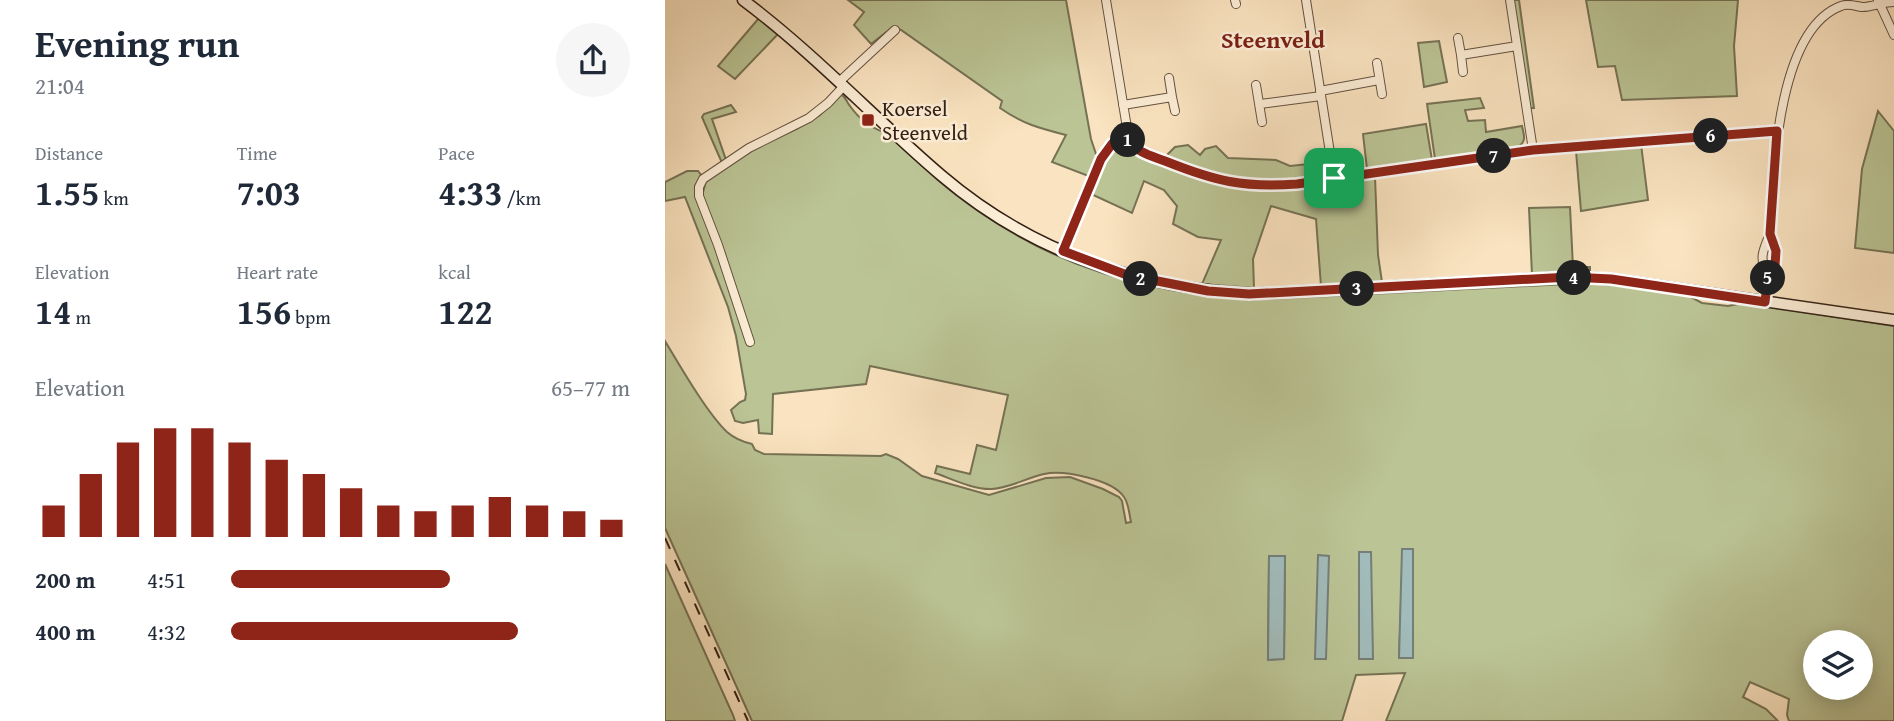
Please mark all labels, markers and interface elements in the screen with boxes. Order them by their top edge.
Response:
text: Evening run [35,15,239,71]
district label: Steenveld [1221,22,1325,57]
button: share [556,23,630,97]
text: 21:04 [35,69,85,102]
place label: Koersel Steenveld [882,93,969,148]
marker: Koersel Steenveld [860,112,876,128]
pin: 6 [1693,118,1729,154]
text: 6 [1706,121,1715,149]
pin: 1 [1111,122,1145,158]
text: 1 [1123,125,1132,153]
pin: 7 [1477,138,1511,174]
text: Distance [35,139,103,167]
text: Time [237,139,277,167]
text: Pace [438,139,475,167]
text: 7 [1489,141,1498,169]
pin [1304,148,1364,208]
icon: arrive [1315,159,1353,197]
text: 1.55 [35,167,99,218]
text: 7:03 [237,167,301,218]
text: 4:33 [438,167,503,218]
text: km [99,184,129,212]
text: /km [503,184,541,212]
text: Elevation [35,258,109,286]
text: Heart rate [237,258,318,286]
text: kcal [438,258,471,286]
pin: 4 [1557,260,1591,296]
pin: 5 [1751,260,1785,296]
pin: 2 [1123,262,1159,296]
text: 4 [1569,263,1578,291]
text: 5 [1763,263,1772,291]
text: 2 [1136,264,1145,292]
pin: 3 [1339,272,1375,306]
text: 3 [1352,274,1361,302]
text: 14 [35,286,71,337]
text: 156 [237,286,291,337]
text: 122 [438,286,493,337]
text: m [71,303,91,331]
text: bpm [291,303,331,331]
text: Elevation [35,371,125,404]
text: 65–77 m [551,371,630,404]
text: 200 m [35,563,96,596]
text: 4:51 [147,563,186,596]
text: 400 m [35,615,96,648]
text: 4:32 [147,615,186,648]
map controls [1803,630,1873,700]
button: layers [1803,630,1873,700]

